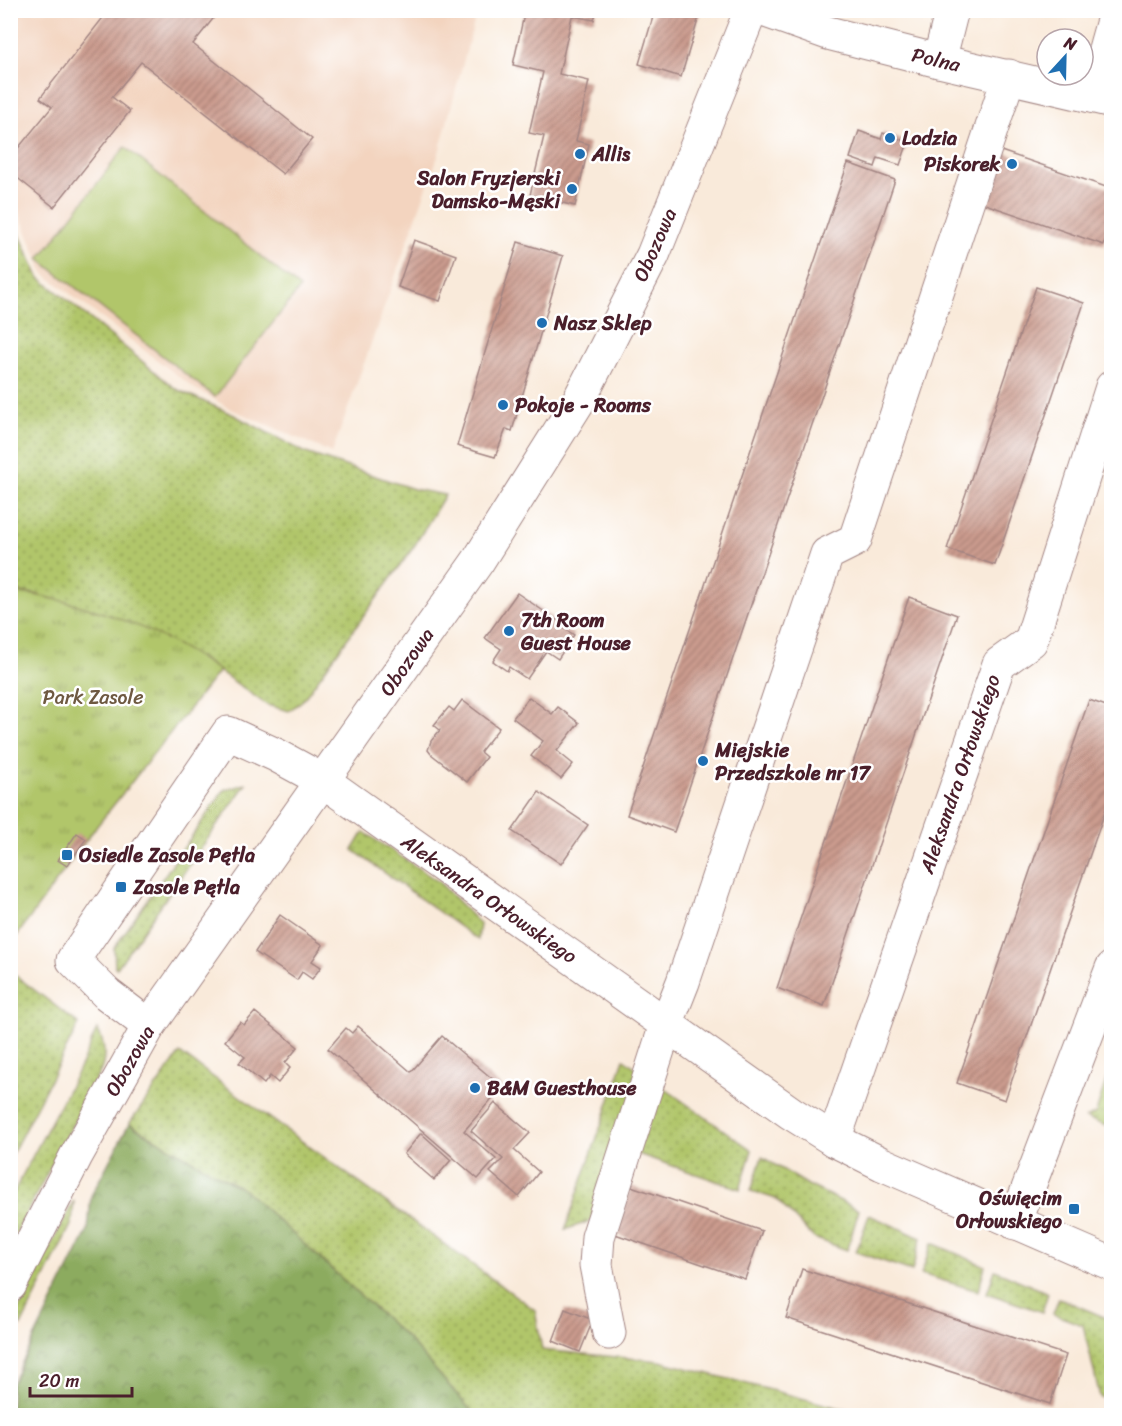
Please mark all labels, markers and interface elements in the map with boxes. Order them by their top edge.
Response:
north arrow [1035,27,1095,87]
text: N [1059,28,1082,59]
street label: Polna [908,37,965,83]
place label: Lodzia [902,121,958,156]
marker: Lodzia [883,131,897,145]
place label: Allis [591,137,631,172]
marker: Allis [573,147,587,161]
place label: Piskorek [924,147,1001,182]
marker: Piskorek [1005,157,1019,171]
place label: Salon Fryzjerski Damsko-Męski [416,161,561,219]
marker: Salon Fryzjerski Damsko-Męski [565,182,579,196]
street label: Obozowa [623,202,687,288]
place label: Nasz Sklep [553,306,652,341]
marker: Nasz Sklep [535,316,549,330]
place label: Pokoje - Rooms [515,388,652,423]
marker: Pokoje - Rooms [496,398,510,412]
place label: 7th Room Guest House [520,603,632,661]
street label: Obozowa [370,620,444,704]
marker: 7th Room Guest House [502,624,516,638]
street label: Aleksandra Orłowskiego [909,670,1011,879]
park label: Park Zasole [43,680,143,715]
place label: Miejskie Przedszkole nr 17 [714,733,871,791]
marker: Miejskie Przedszkole nr 17 [696,754,710,768]
street label: Aleksandra Orłowskiego [393,824,584,973]
place label: Osiedle Zasole Pętla [79,838,255,873]
marker: Osiedle Zasole Pętla [60,848,74,862]
place label: Zasole Pętla [132,870,240,905]
marker: Zasole Pętla [114,880,128,894]
street label: Obozowa [95,1019,165,1103]
place label: B&M Guesthouse [487,1071,637,1106]
marker: B&M Guesthouse [468,1081,482,1095]
place label: Oświęcim Orłowskiego [956,1181,1063,1239]
marker: Oświęcim Orłowskiego [1067,1202,1081,1216]
scale bar [30,1360,132,1398]
text: 20 m [39,1365,79,1397]

